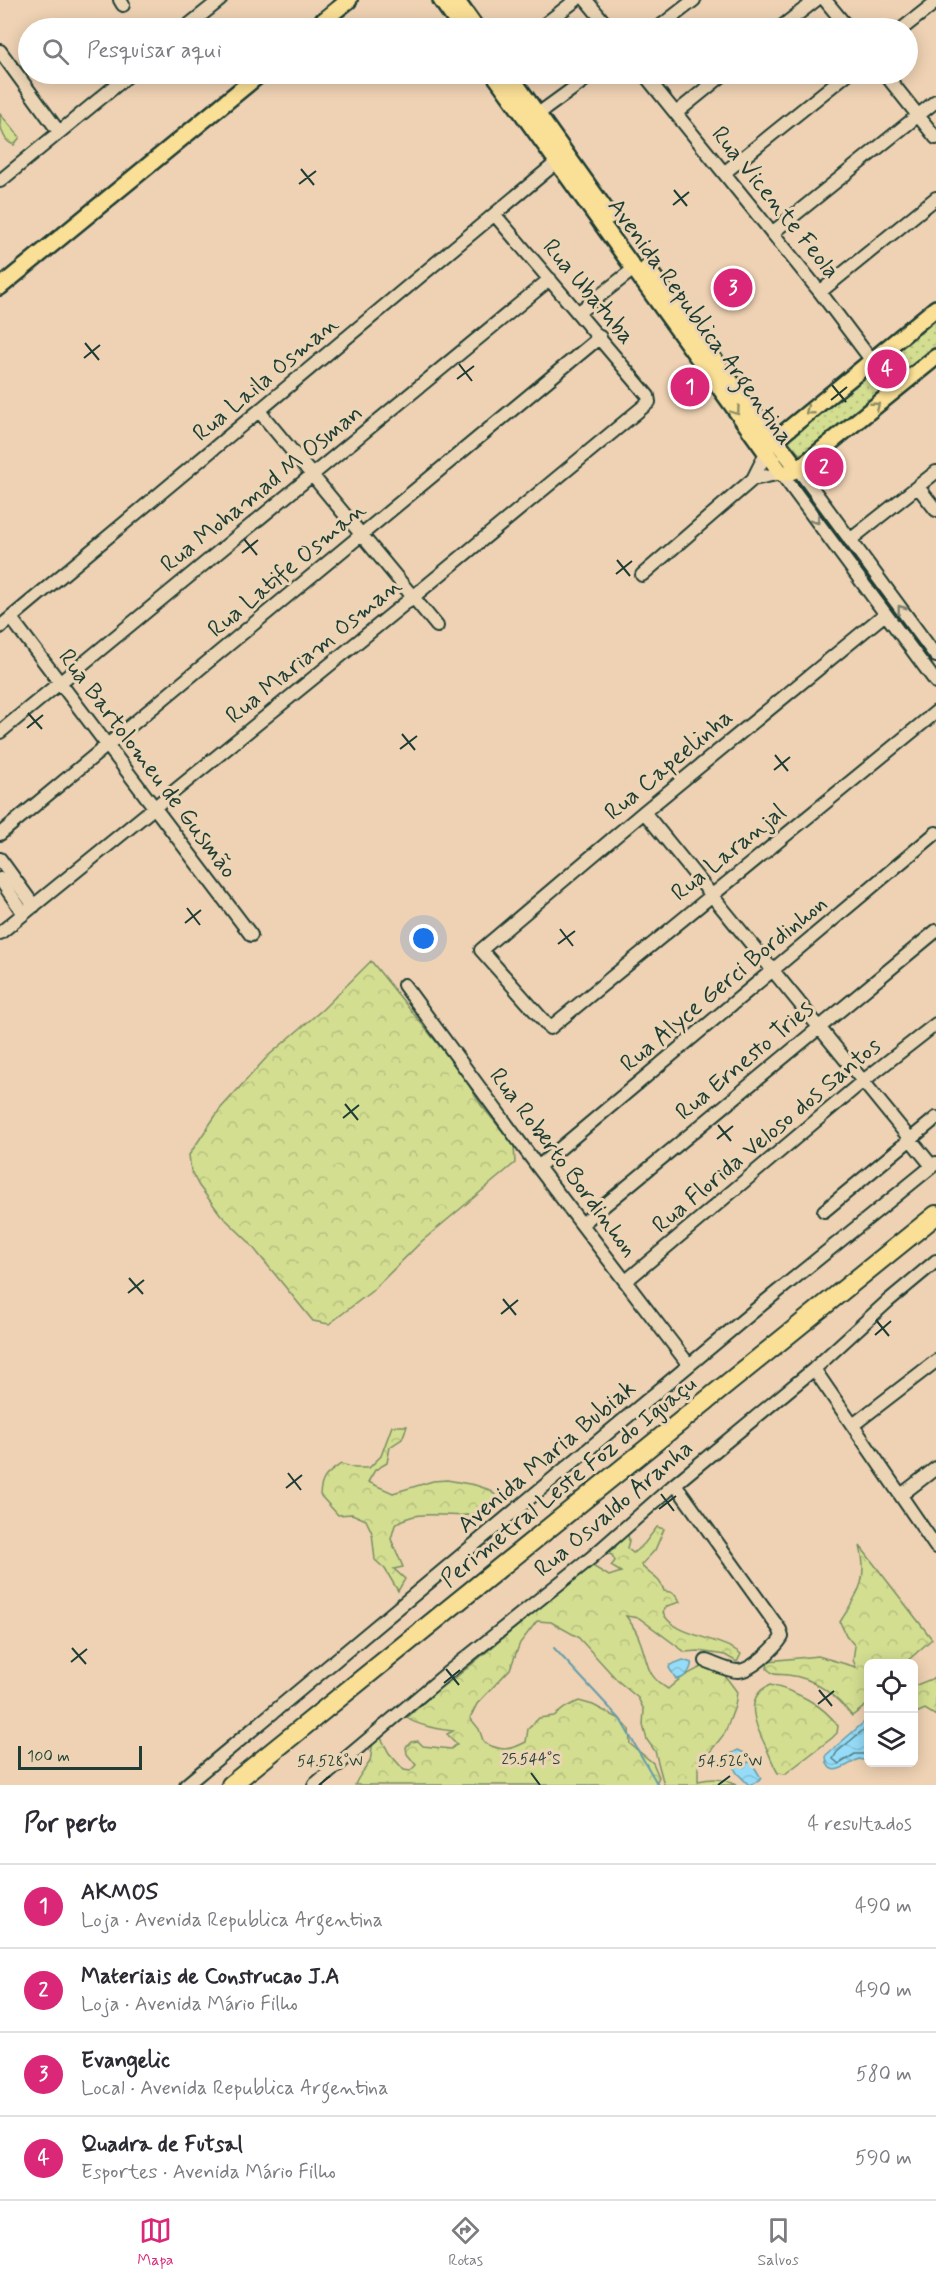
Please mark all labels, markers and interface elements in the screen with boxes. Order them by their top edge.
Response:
search box [18,18,918,84]
icon: search [39,35,72,68]
text: Pesquisar aqui [87,37,222,65]
street label: Rua Vicente Feola [704,120,846,286]
street label: Avenida Republica Argentina [597,192,800,453]
street label: Rua Ubatuba [535,233,641,351]
pin: 3 [714,266,752,310]
street label: Rua Laila Osman [187,309,345,449]
pin: 4 [868,346,906,392]
pin: 1 [670,364,710,410]
street label: Rua Mohamad M Osman [154,398,370,580]
one-way arrow [870,402,881,413]
one-way arrow [729,404,740,415]
one-way arrow [805,404,816,415]
pin: 2 [804,444,844,490]
street label: Rua Latife Osman [202,495,373,645]
one-way arrow [808,513,819,524]
street label: Rua Mariam Osman [220,570,408,731]
one-way arrow [897,605,908,616]
street label: Rua Bartolomeu de Gusmão [50,643,244,885]
street label: Rua Capeelinha [598,702,740,828]
street label: Rua Laranjal [665,797,793,909]
street label: Rua Alyce Gerci Bordinhon [614,888,834,1080]
your location [409,924,438,953]
street label: Rua Ernesto Tries [669,994,821,1128]
street label: Rua Florida Veloso dos Santos [646,1031,888,1241]
street label: Rua Roberto Bordinhon [482,1062,644,1264]
street label: Perimetral Leste Foz do Iguaçu [435,1369,704,1595]
street label: Avenida Maria Bubiak [451,1373,643,1541]
street label: Rua Osvaldo Aranha [528,1433,700,1585]
map controls [864,1659,918,1767]
button: locate [864,1659,918,1713]
button: layers [864,1713,918,1767]
scale bar [18,1743,142,1770]
text: 100 m [27,1746,70,1767]
text: 25.544°S [501,1750,561,1770]
text: 54.528°W [297,1752,363,1772]
text: 54.526°W [698,1752,762,1772]
text: Por perto [24,1807,117,1841]
text: 4 resultados [808,1811,912,1838]
text: AKMOS [81,1879,158,1907]
text: 1 [39,1893,48,1920]
text: 490 m [855,1893,912,1920]
text: Loja · Avenida Republica Argentina [81,1907,383,1934]
text: Materiais de Construcao J.A [81,1963,340,1991]
text: 2 [39,1977,48,2004]
text: 490 m [855,1977,912,2004]
text: Loja · Avenida Mário Filho [81,1991,298,2018]
text: Evangelic [81,2047,170,2075]
text: 3 [39,2061,48,2088]
text: 580 m [856,2061,912,2088]
text: Local · Avenida Republica Argentina [81,2075,388,2102]
text: Quadra de Futsal [81,2131,243,2159]
text: 4 [38,2145,49,2172]
text: 590 m [855,2145,912,2172]
text: Esportes · Avenida Mário Filho [81,2159,336,2186]
tab: Mapa [137,2214,174,2271]
tab: Rotas [448,2214,483,2271]
tab: Salvos [758,2214,799,2271]

